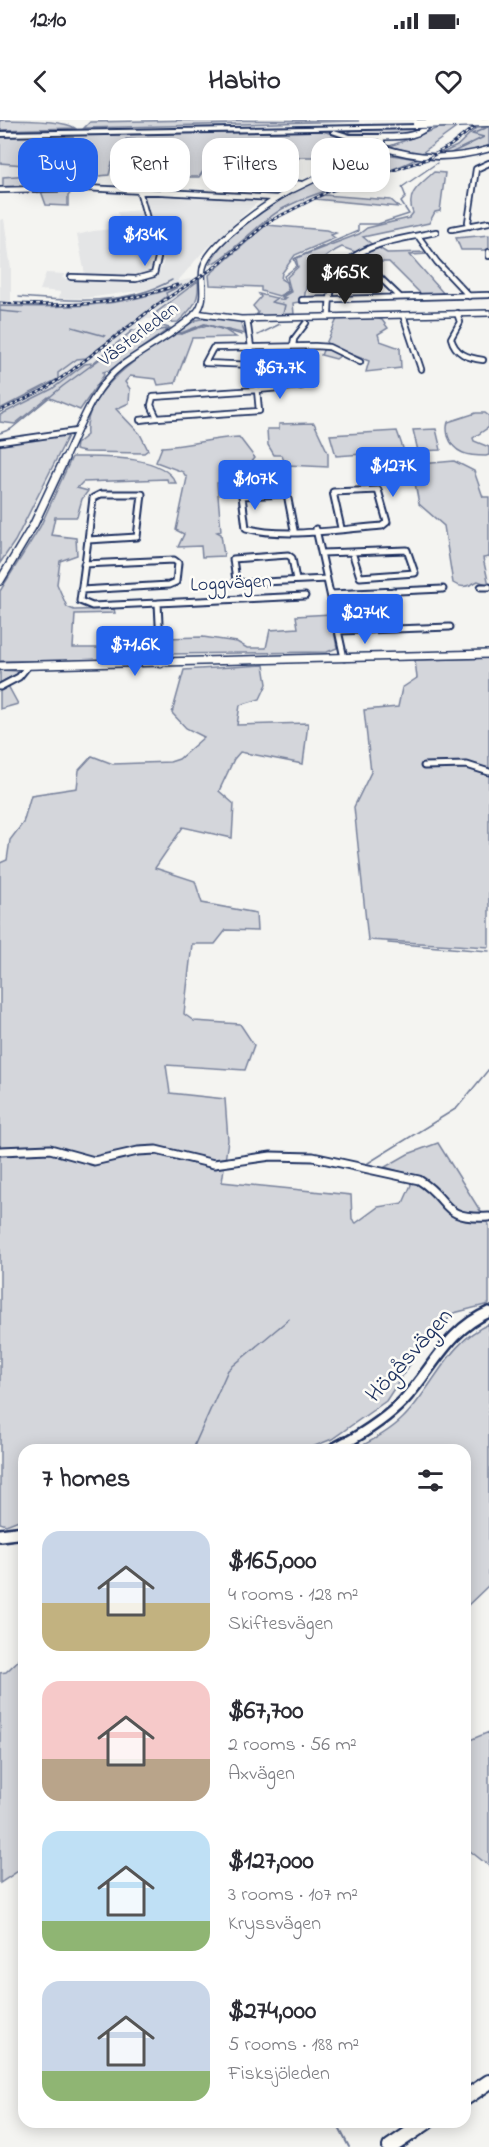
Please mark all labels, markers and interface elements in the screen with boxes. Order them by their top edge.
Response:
text: 12:10 [30,5,66,37]
text: Habito [208,62,281,101]
icon: back [24,65,57,98]
icon: heart [432,65,465,98]
chip: Buy [18,138,98,192]
chip: Rent [110,138,190,192]
chip: Filters [202,138,299,192]
chip: New [311,138,390,192]
pin: $134K [103,216,187,267]
text: $134K [123,221,167,250]
pin: $165K [303,254,387,305]
text: $165K [321,259,369,288]
street label: Västerleden [92,295,185,375]
pin: $67.7K [231,349,329,400]
text: $67.7K [254,354,306,383]
pin: $127K [351,447,435,498]
text: $127K [370,452,416,481]
pin: $107K [213,460,297,511]
text: $107K [232,465,278,494]
street label: Loggvägen [190,567,273,602]
pin: $274K [323,594,407,645]
text: $274K [341,599,389,628]
pin: $71.6K [86,626,184,677]
text: $71.6K [110,631,160,660]
street label: Högåsvägen [358,1301,462,1411]
text: 7 homes [42,1461,130,1499]
icon: filters [414,1464,447,1497]
text: $165,000 [228,1543,316,1581]
icon: home [90,1555,162,1627]
text: 4 rooms · 128 m² [228,1581,358,1610]
text: Skiftesvägen [228,1610,333,1639]
text: $67,700 [228,1693,304,1731]
icon: home [90,1705,162,1777]
text: 2 rooms · 56 m² [228,1731,357,1760]
text: Axvägen [228,1760,295,1789]
text: $127,000 [228,1843,314,1881]
icon: home [90,1855,162,1927]
text: 3 rooms · 107 m² [228,1881,358,1910]
text: Kryssvägen [228,1910,321,1939]
text: $274,000 [228,1993,316,2031]
icon: home [90,2005,162,2077]
text: 5 rooms · 188 m² [228,2031,359,2060]
text: Fisksjöleden [228,2060,330,2089]

